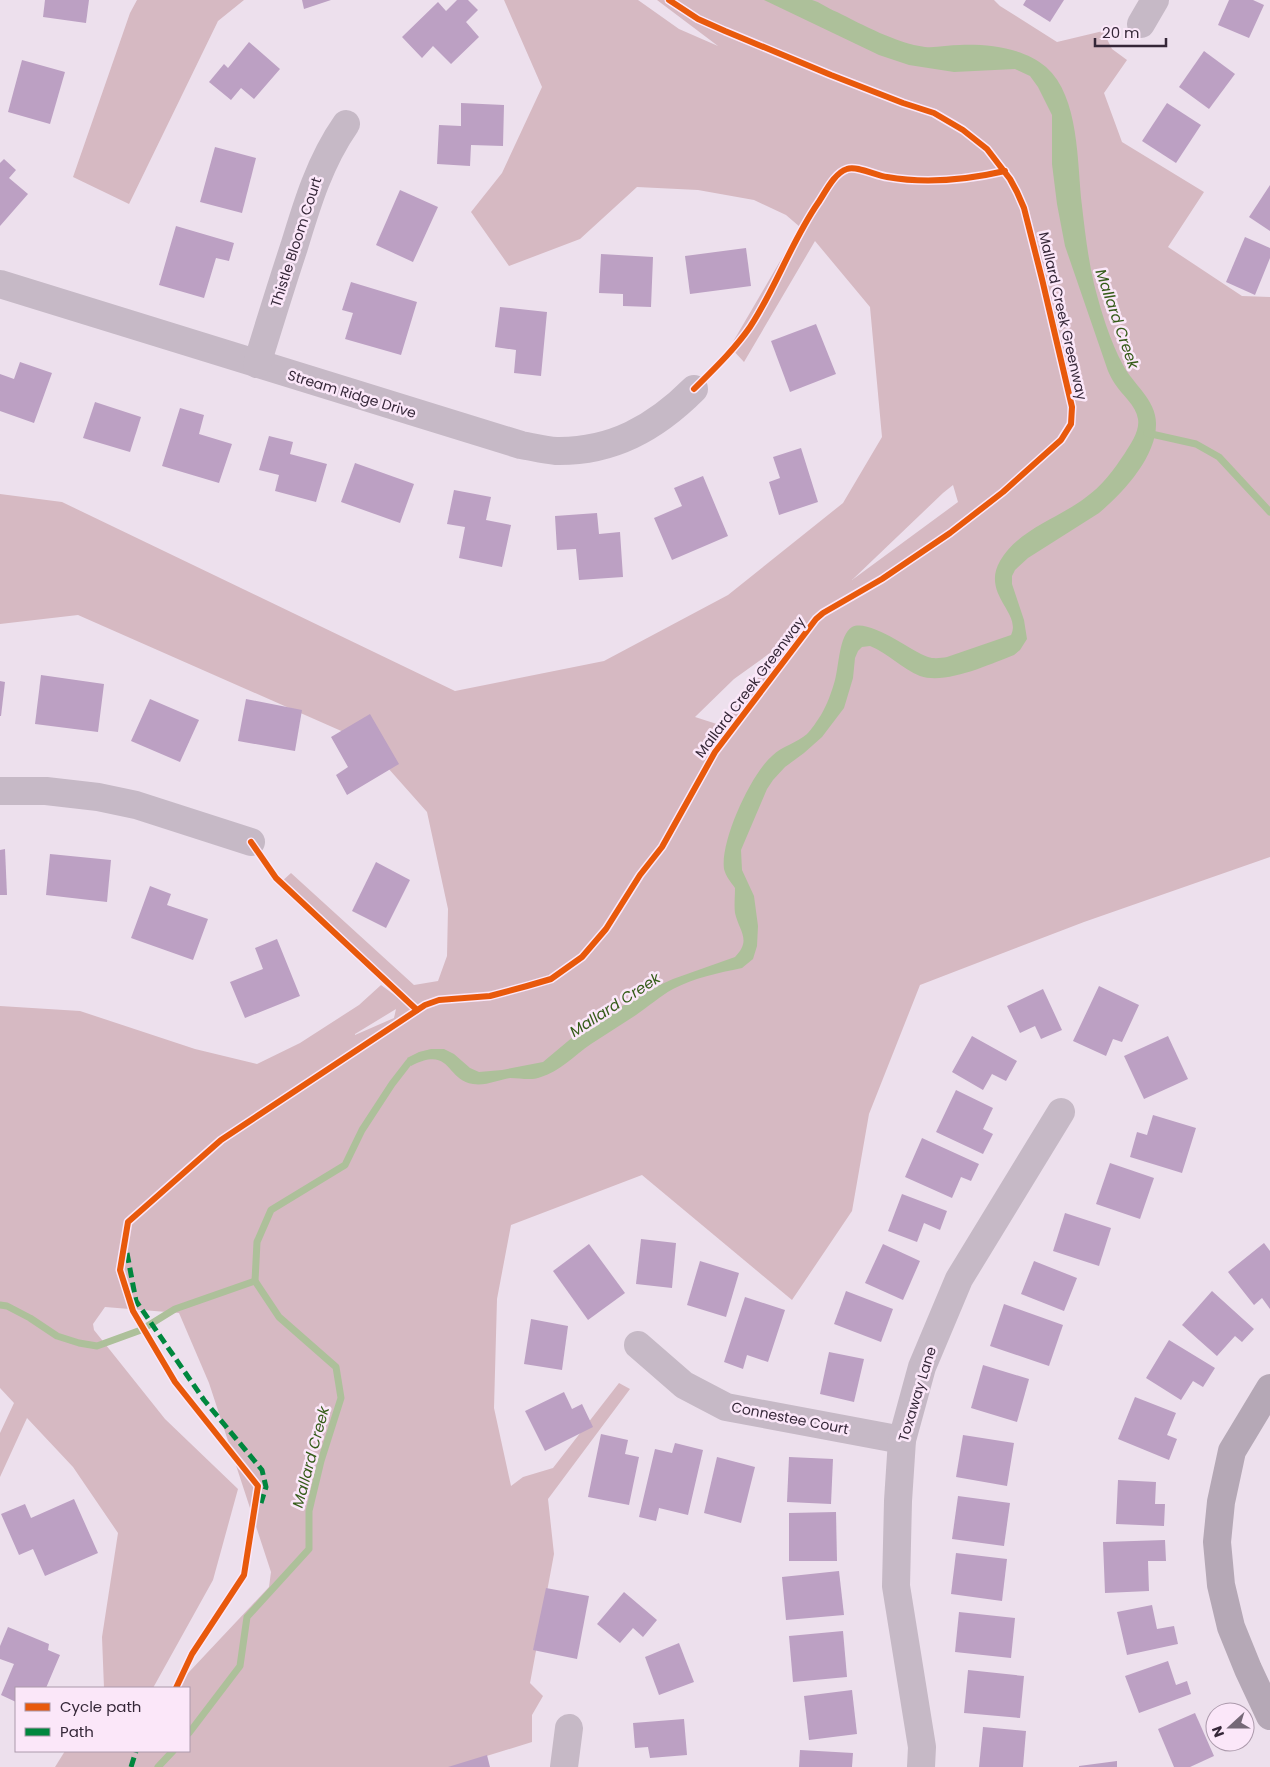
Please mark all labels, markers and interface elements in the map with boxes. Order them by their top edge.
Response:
scale bar [1095,15,1166,47]
text: 20 m [1102,22,1140,43]
street label: Thistle Bloom Court [266,175,326,309]
street label: Mallard Creek Greenway [1034,230,1092,402]
water label: Mallard Creek [1091,266,1145,373]
street label: Stream Ridge Drive [285,365,419,423]
street label: Mallard Creek Greenway [690,612,810,762]
water label: Mallard Creek [565,967,665,1042]
street label: Toxaway Lane [893,1344,941,1444]
street label: Connestee Court [730,1397,850,1439]
water label: Mallard Creek [287,1403,334,1510]
legend [15,1687,190,1752]
text: Cycle path [60,1696,141,1717]
north arrow [1205,1702,1255,1752]
text: Path [60,1721,94,1742]
text: N [1207,1723,1229,1740]

